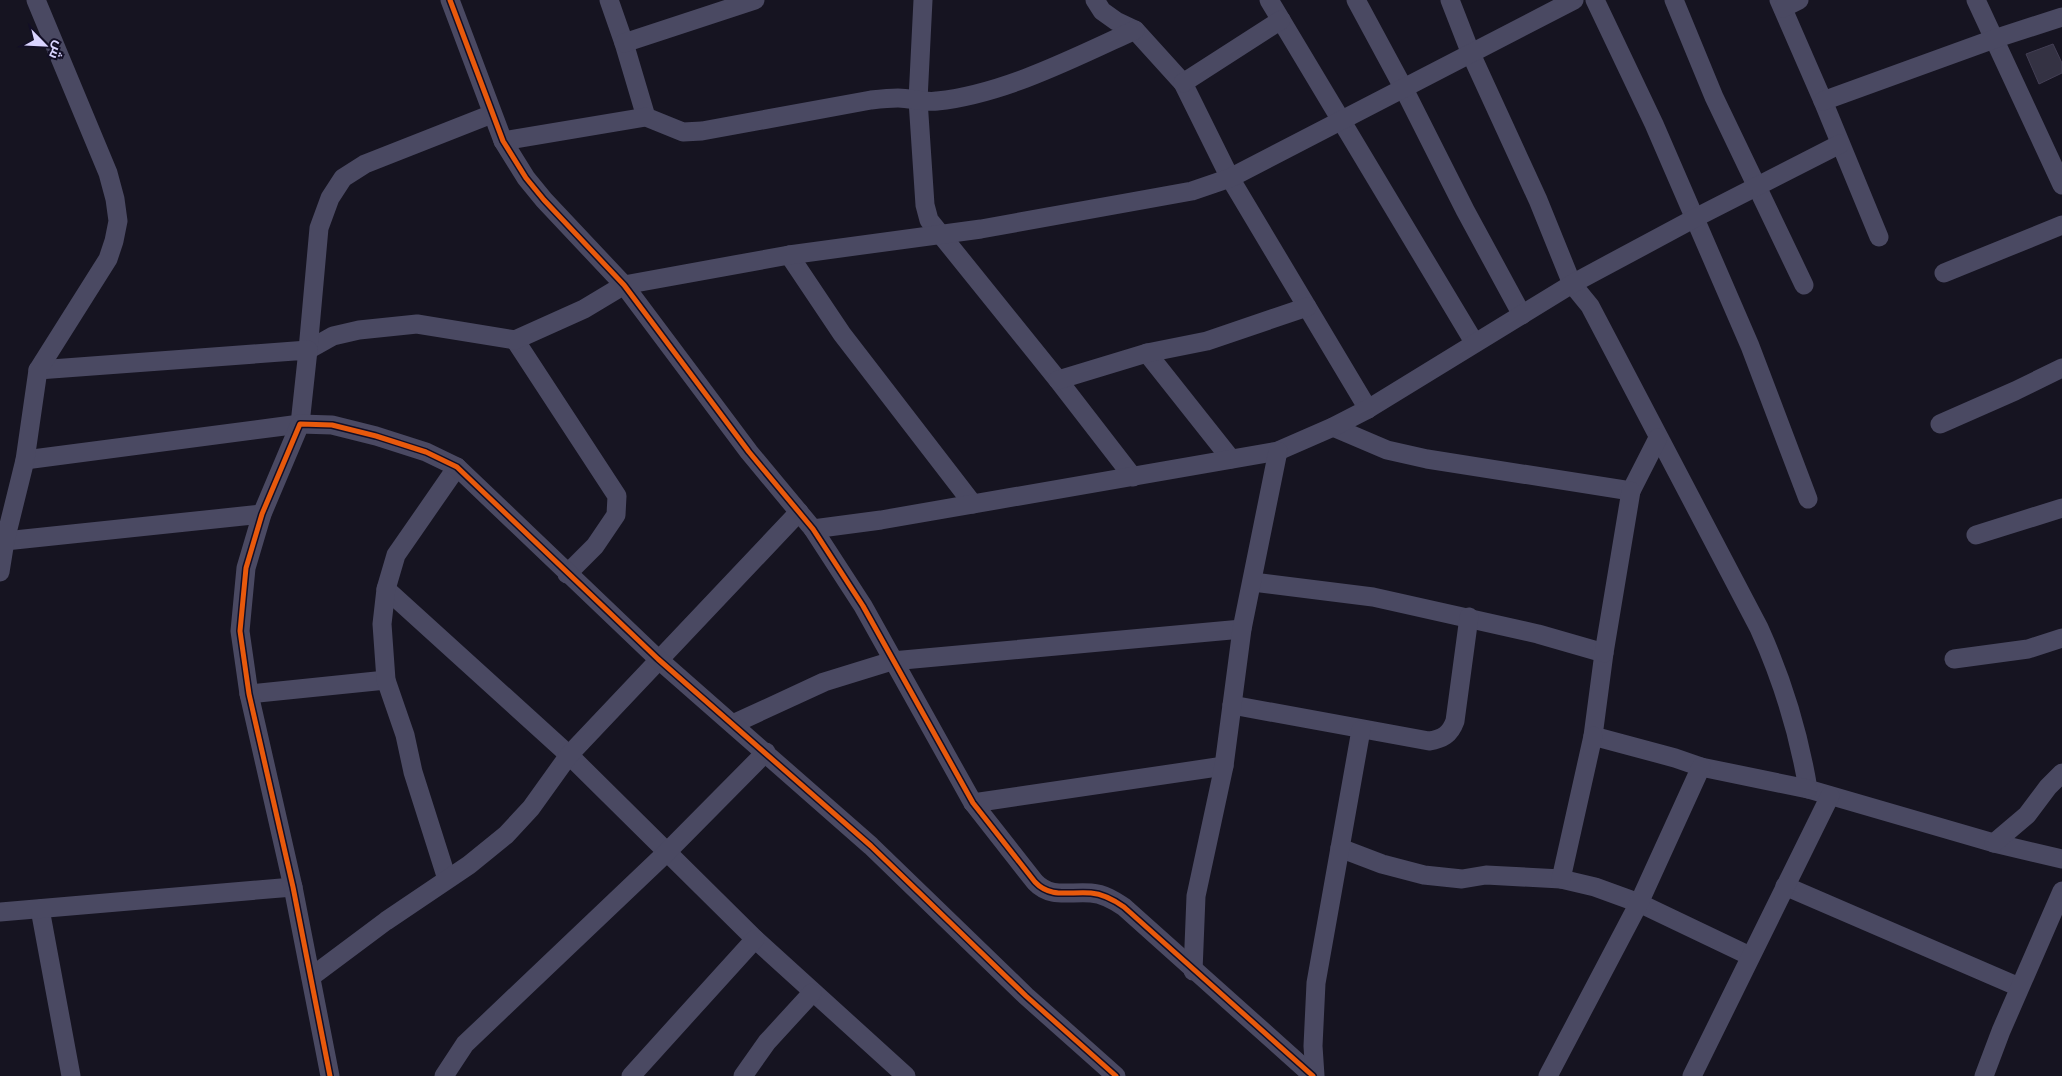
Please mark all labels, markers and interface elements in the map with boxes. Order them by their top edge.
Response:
north arrow [20,20,70,70]
text: ش [45,38,68,62]

